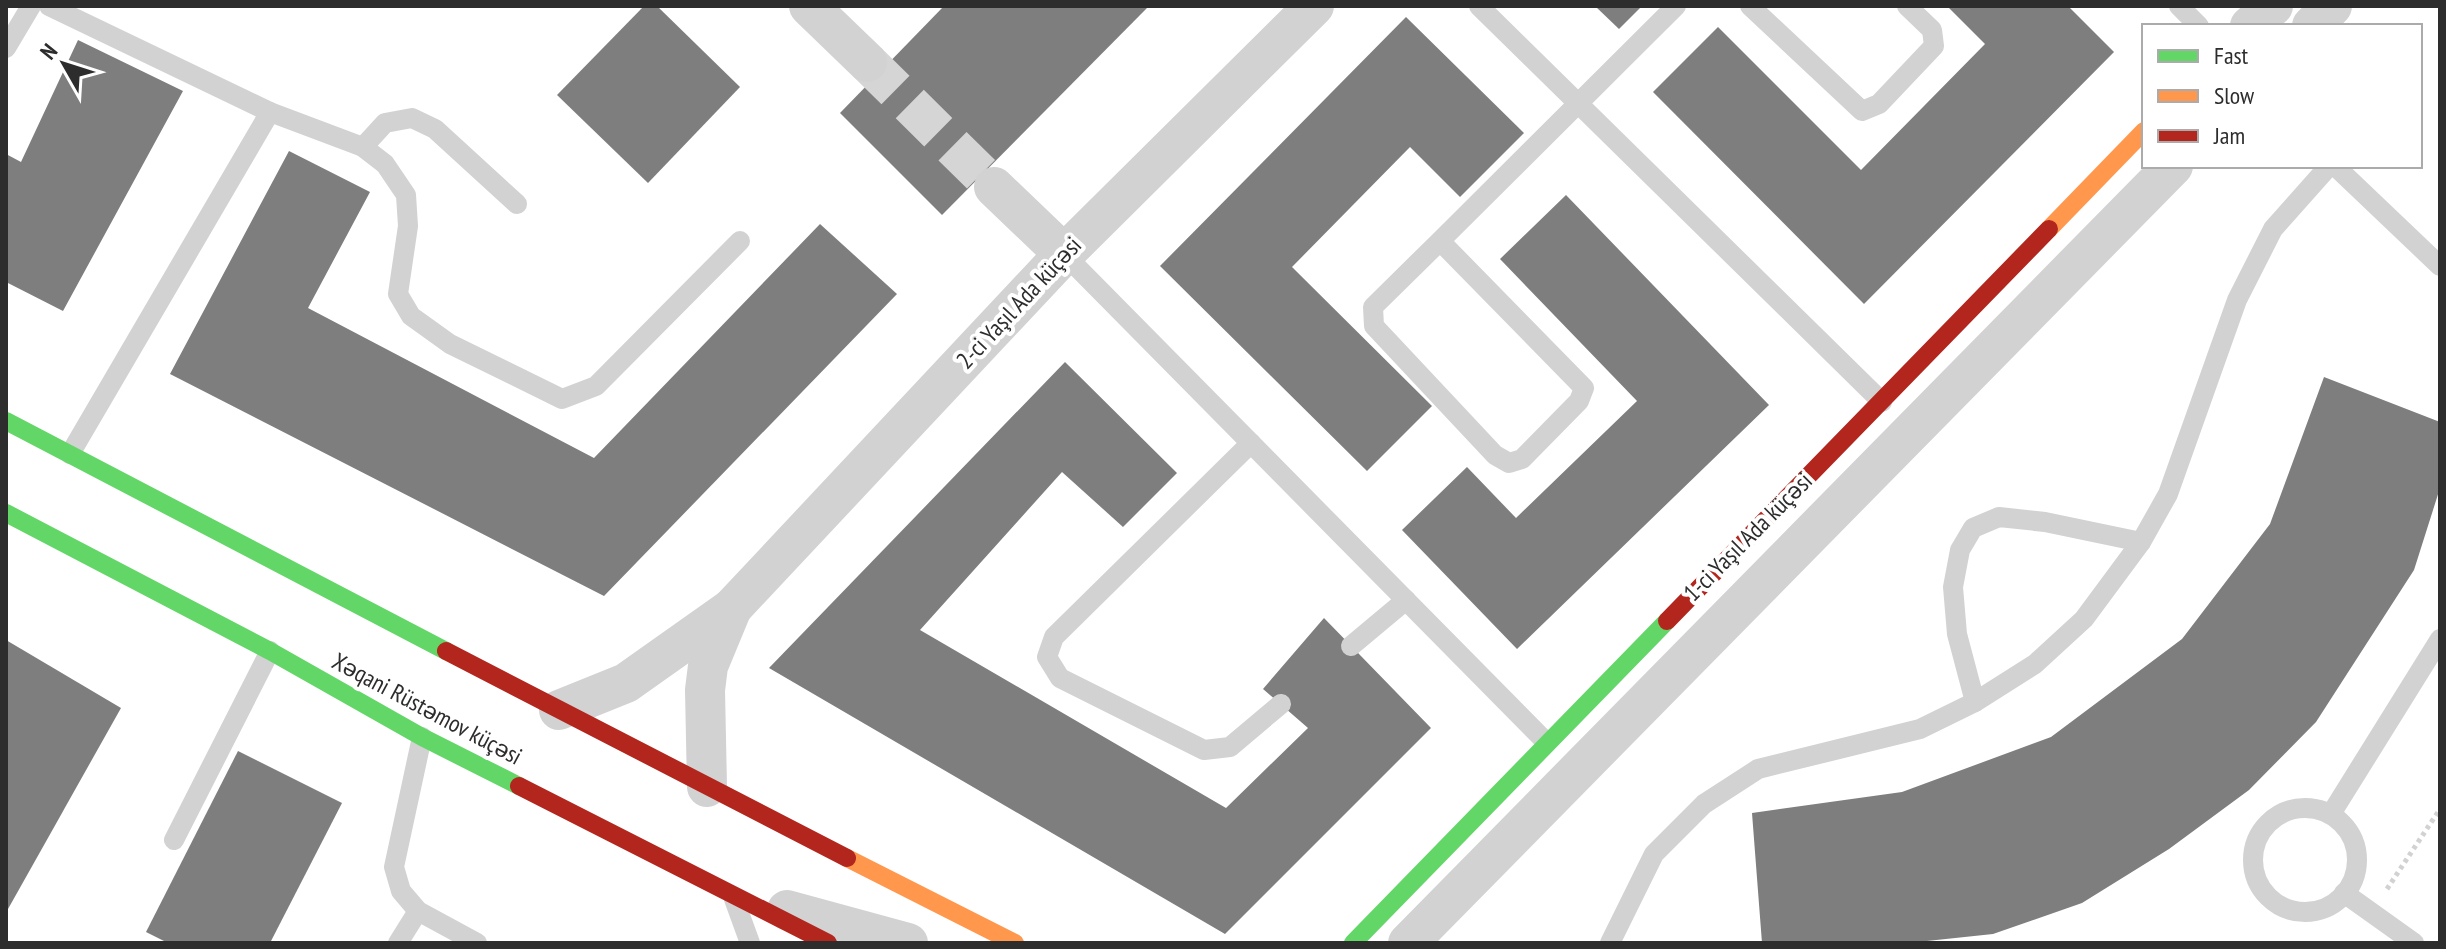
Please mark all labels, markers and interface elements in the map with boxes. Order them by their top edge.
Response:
north arrow [24,24,104,104]
legend [2142,24,2422,168]
text: N [34,38,63,65]
text: Fast [2214,40,2249,71]
text: Slow [2214,80,2255,111]
text: Jam [2213,120,2245,151]
street label: 2-ci Yaşıl Ada küçəsi [949,230,1088,375]
street label: 1-ci Yaşıl Ada küçəsi [1677,466,1819,608]
street label: Xəqani Rüstəmov küçəsi [327,645,527,772]

